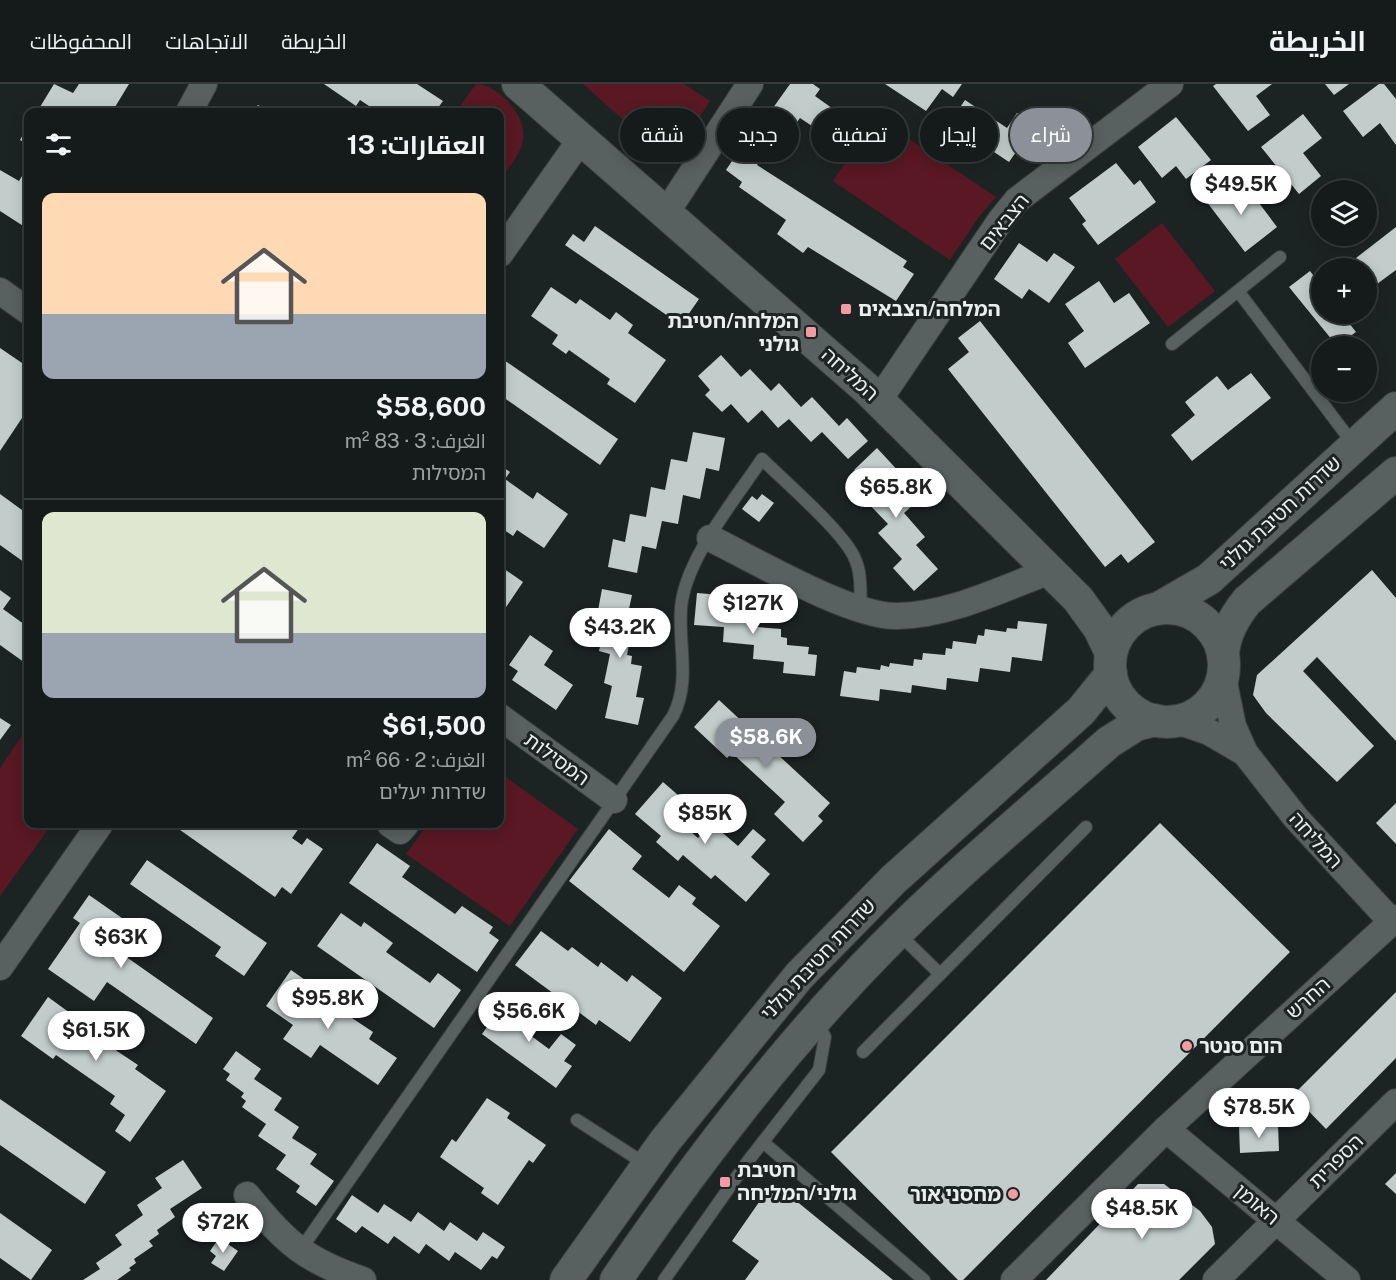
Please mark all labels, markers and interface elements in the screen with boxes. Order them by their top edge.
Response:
text: الخريطة [1269,24,1366,57]
text: المحفوظات [30,29,132,54]
text: الاتجاهات [165,29,248,54]
text: الخريطة [281,29,347,54]
chip: شقة [620,108,705,162]
chip: جديد [717,108,799,162]
chip: تصفية [811,108,908,162]
chip: إيجار [920,108,998,162]
chip: شراء [1010,108,1092,162]
icon: filters [42,128,75,161]
text: العقارات: 13 [347,129,486,160]
pin: $49.5K [1192,165,1290,216]
text: $49.5K [1204,172,1278,196]
map controls [1311,180,1377,402]
button: layers [1311,180,1377,246]
street label: הצבאים [974,189,1034,255]
icon: home [210,232,318,340]
button: + [1311,258,1377,324]
place label: המלחה/הצבאים [858,297,1001,321]
marker: המלחה/הצבאים [839,302,853,316]
place label: המלחה/חטיבת גולני [667,309,799,356]
marker: המלחה/חטיבת גולני [804,325,818,339]
button: − [1311,336,1377,402]
street label: המליחה [817,342,883,406]
text: $58,600 [376,391,486,422]
text: الغرف: 3 · 83 m² [345,429,486,453]
street label: שדרות חטיבת גולני [1214,451,1346,575]
text: המסילות [412,461,486,485]
pin: $65.8K [847,468,945,519]
text: $65.8K [859,475,933,499]
icon: home [210,551,318,659]
pin: $127K [711,584,795,635]
text: $127K [722,591,784,615]
pin: $43.2K [571,608,669,659]
text: $43.2K [584,615,656,639]
text: $61,500 [382,710,486,741]
pin: $58.6K [717,718,815,769]
text: $58.6K [729,725,803,749]
street label: המסילות [520,727,594,791]
text: الغرف: 2 · 66 m² [346,748,486,772]
text: שדרות יעלים [379,780,486,804]
pin: $85K [669,794,741,845]
text: $85K [678,801,732,825]
street label: המליחה [1284,807,1348,873]
street label: שדרות חטיבת גולני [756,893,880,1025]
pin: $63K [85,918,157,969]
text: $63K [94,925,148,949]
street label: החרש [1281,972,1335,1024]
pin: $95.8K [279,979,377,1030]
text: $95.8K [291,986,365,1010]
pin: $56.6K [480,992,578,1043]
text: $56.6K [492,999,566,1023]
pin: $61.5K [47,1011,145,1062]
text: $61.5K [62,1018,130,1042]
place label: הום סנטר [1199,1034,1283,1058]
marker: הום סנטר [1180,1039,1194,1053]
pin: $78.5K [1210,1088,1308,1139]
text: $78.5K [1223,1095,1295,1119]
street label: הספרית [1304,1129,1368,1193]
place label: חטיבת גולני/המליחה [737,1158,857,1205]
marker: חטיבת גולני/המליחה [718,1175,732,1189]
street label: האומן [1230,1178,1284,1230]
place label: מחסני אור [910,1182,1001,1206]
marker: מחסני אור [1006,1187,1020,1201]
pin: $48.5K [1093,1189,1191,1240]
text: $48.5K [1105,1196,1179,1220]
pin: $72K [187,1203,259,1254]
text: $72K [196,1210,250,1234]

